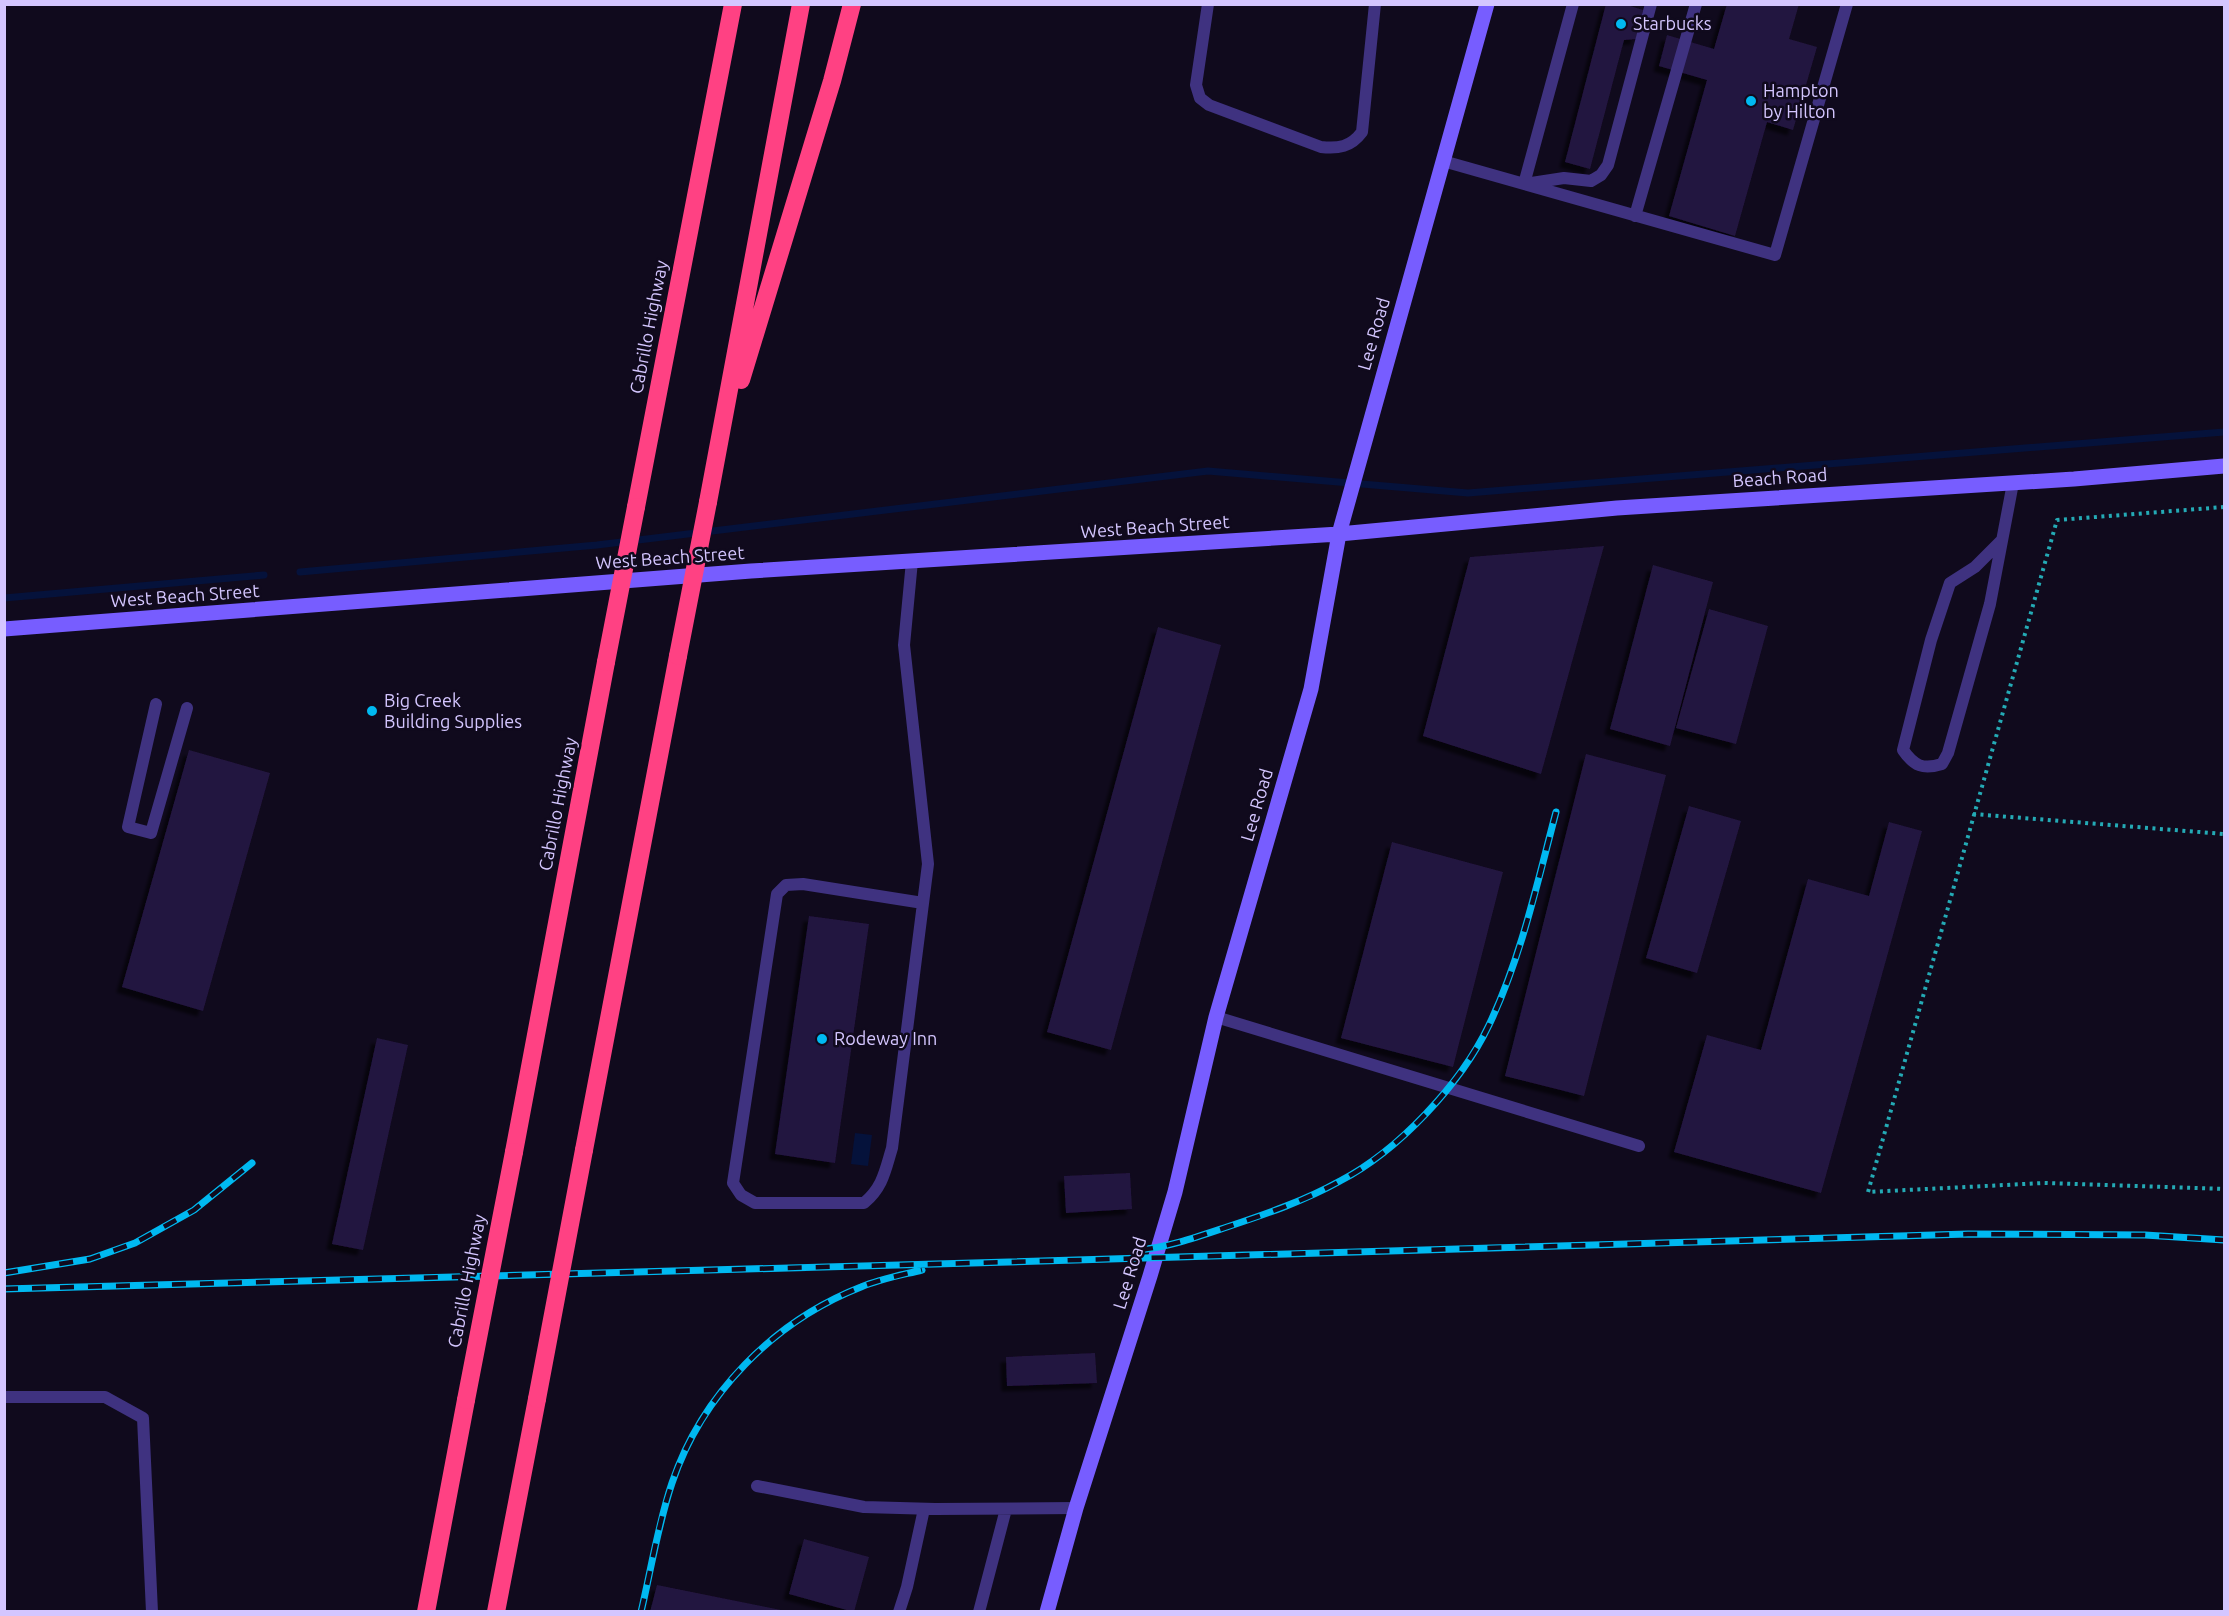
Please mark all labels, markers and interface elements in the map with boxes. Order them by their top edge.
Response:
place label: Starbucks [1633,13,1712,33]
marker: Starbucks [1614,17,1628,31]
place label: Hampton by Hilton [1763,80,1839,121]
marker: Hampton by Hilton [1744,94,1758,108]
street label: Cabrillo Highway [625,258,671,395]
street label: Lee Road [1353,295,1393,372]
street label: Beach Road [1732,464,1828,490]
street label: West Beach Street [1080,511,1230,541]
street label: West Beach Street [595,542,745,572]
street label: West Beach Street [110,580,260,610]
place label: Big Creek Building Supplies [384,690,522,731]
marker: Big Creek Building Supplies [365,704,379,718]
street label: Cabrillo Highway [534,735,580,872]
street label: Lee Road [1236,766,1276,843]
place label: Rodeway Inn [834,1028,937,1048]
marker: Rodeway Inn [815,1032,829,1046]
street label: Cabrillo Highway [443,1212,489,1349]
street label: Lee Road [1109,1234,1150,1311]

